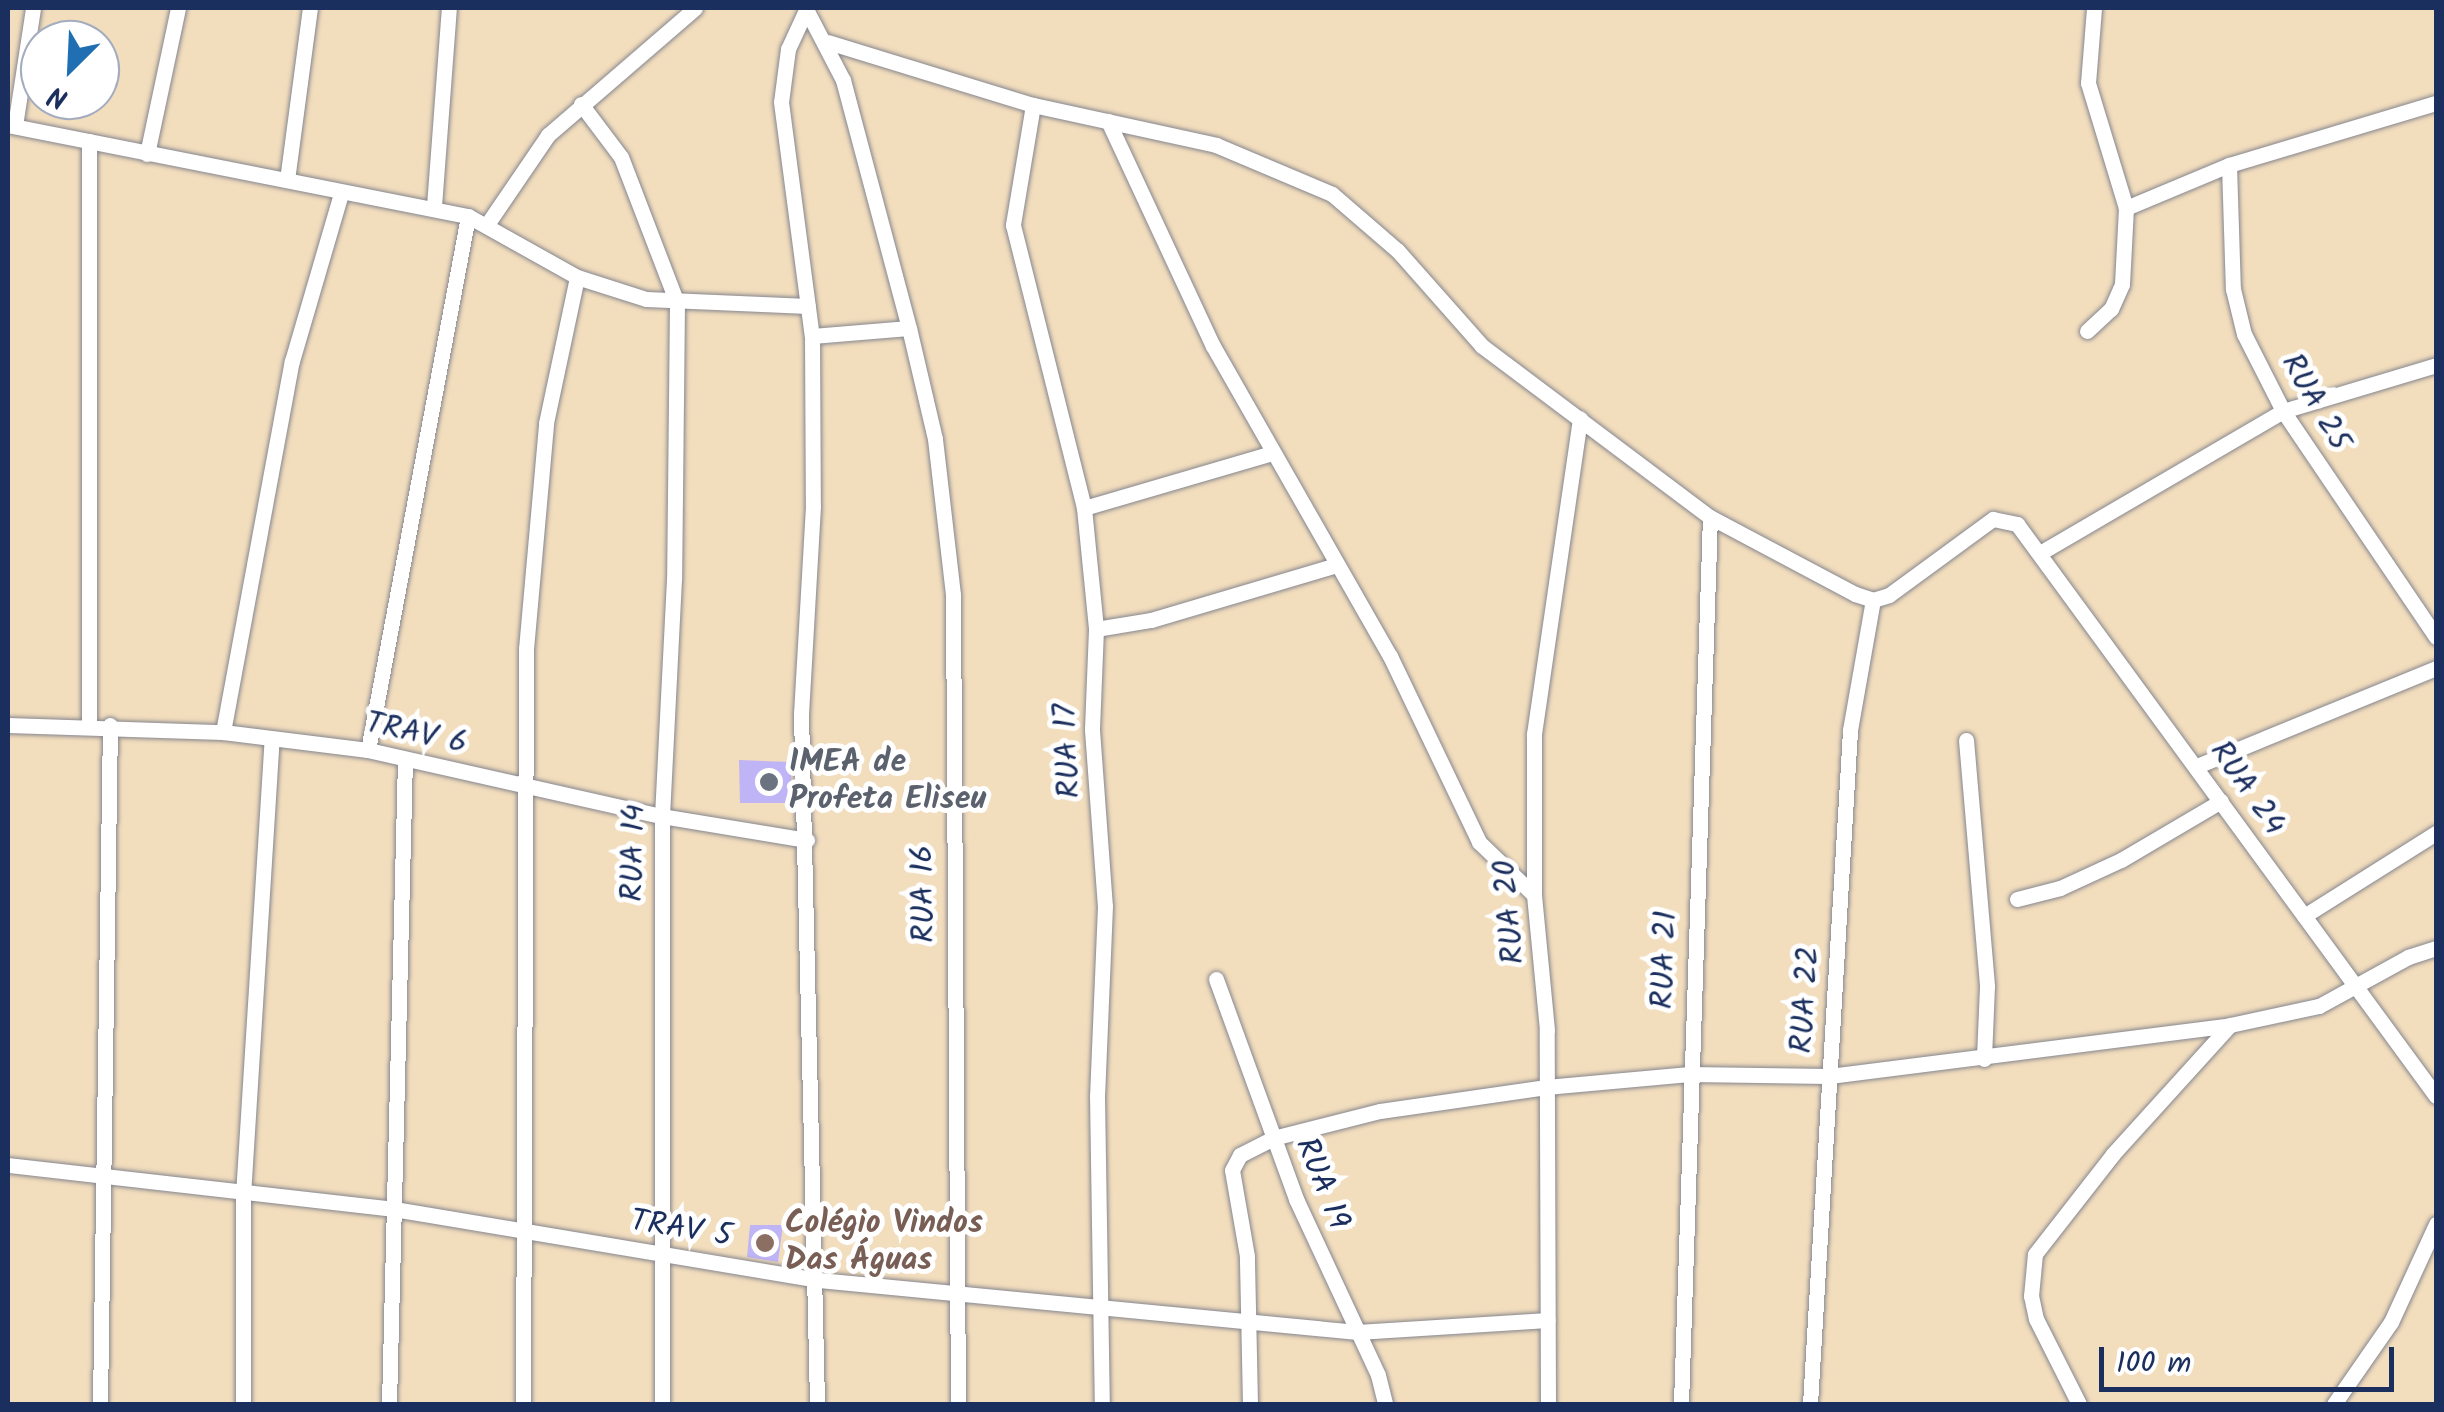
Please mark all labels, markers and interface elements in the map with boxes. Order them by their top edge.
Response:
north arrow [20,20,120,120]
text: N [41,72,76,120]
street label: RUA 25 [2271,348,2357,458]
street label: RUA 17 [1047,703,1091,799]
street label: TRAV 6 [362,706,470,764]
street label: RUA 24 [2200,734,2292,844]
place label: IMEA de Profeta Eliseu [789,745,986,820]
marker: IMEA de Profeta Eliseu [758,771,780,793]
street label: RUA 14 [615,804,655,902]
street label: RUA 16 [905,845,945,943]
street label: RUA 20 [1487,858,1535,966]
street label: RUA 21 [1645,910,1687,1010]
street label: RUA 22 [1784,945,1830,1055]
street label: RUA 19 [1285,1132,1357,1236]
street label: TRAV 5 [627,1203,735,1257]
place label: Colégio Vindos Das Águas [785,1206,983,1281]
marker: Colégio Vindos Das Águas [754,1232,776,1254]
scale bar [2104,1327,2399,1389]
text: 100 m [2116,1340,2191,1388]

